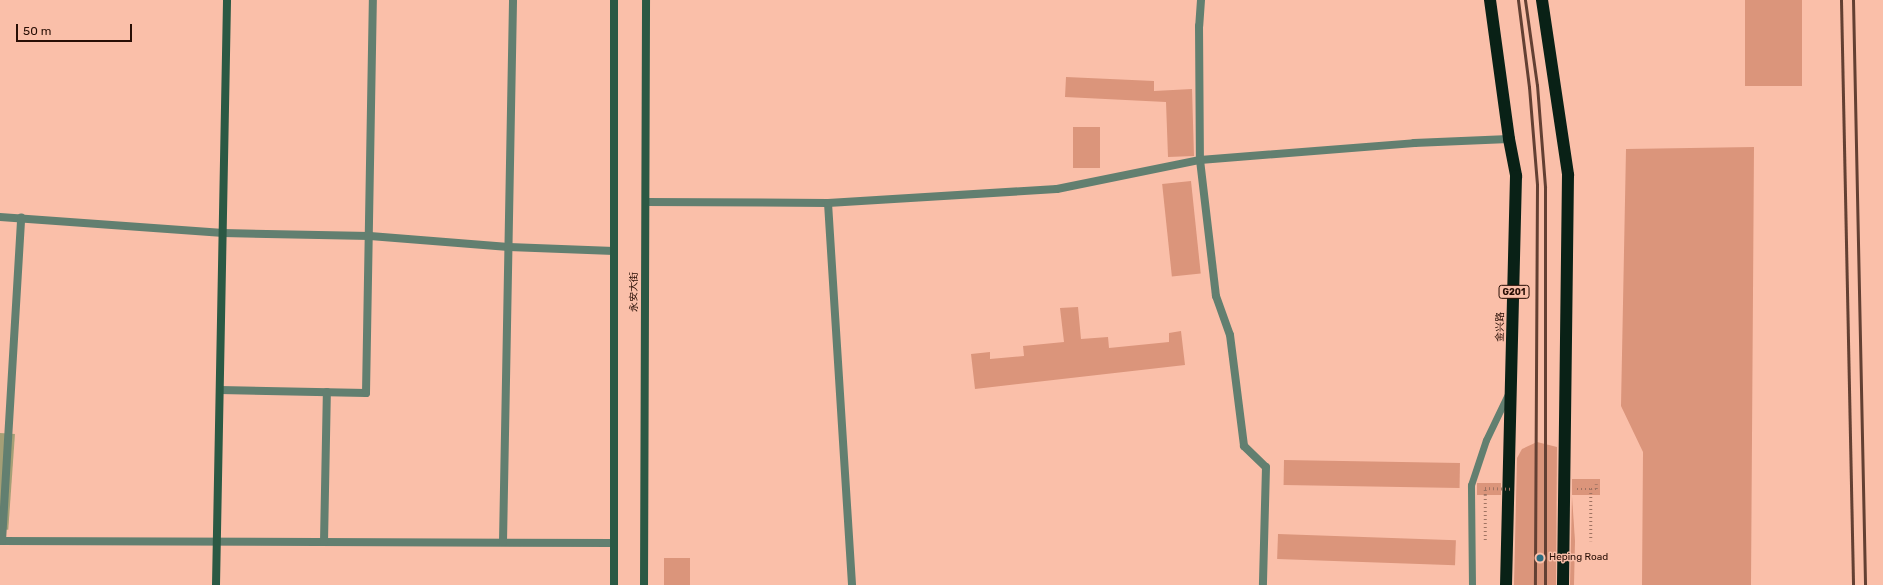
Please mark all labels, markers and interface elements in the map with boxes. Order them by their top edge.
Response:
scale bar [18,16,134,42]
text: 50 m [23,24,51,38]
street label: 永安大街 [629,272,641,312]
road number: G201 [1498,285,1530,299]
street label: 金兴路 [1495,312,1507,342]
marker: Heping Road [1534,552,1546,564]
place label: Heping Road [1549,552,1608,564]

